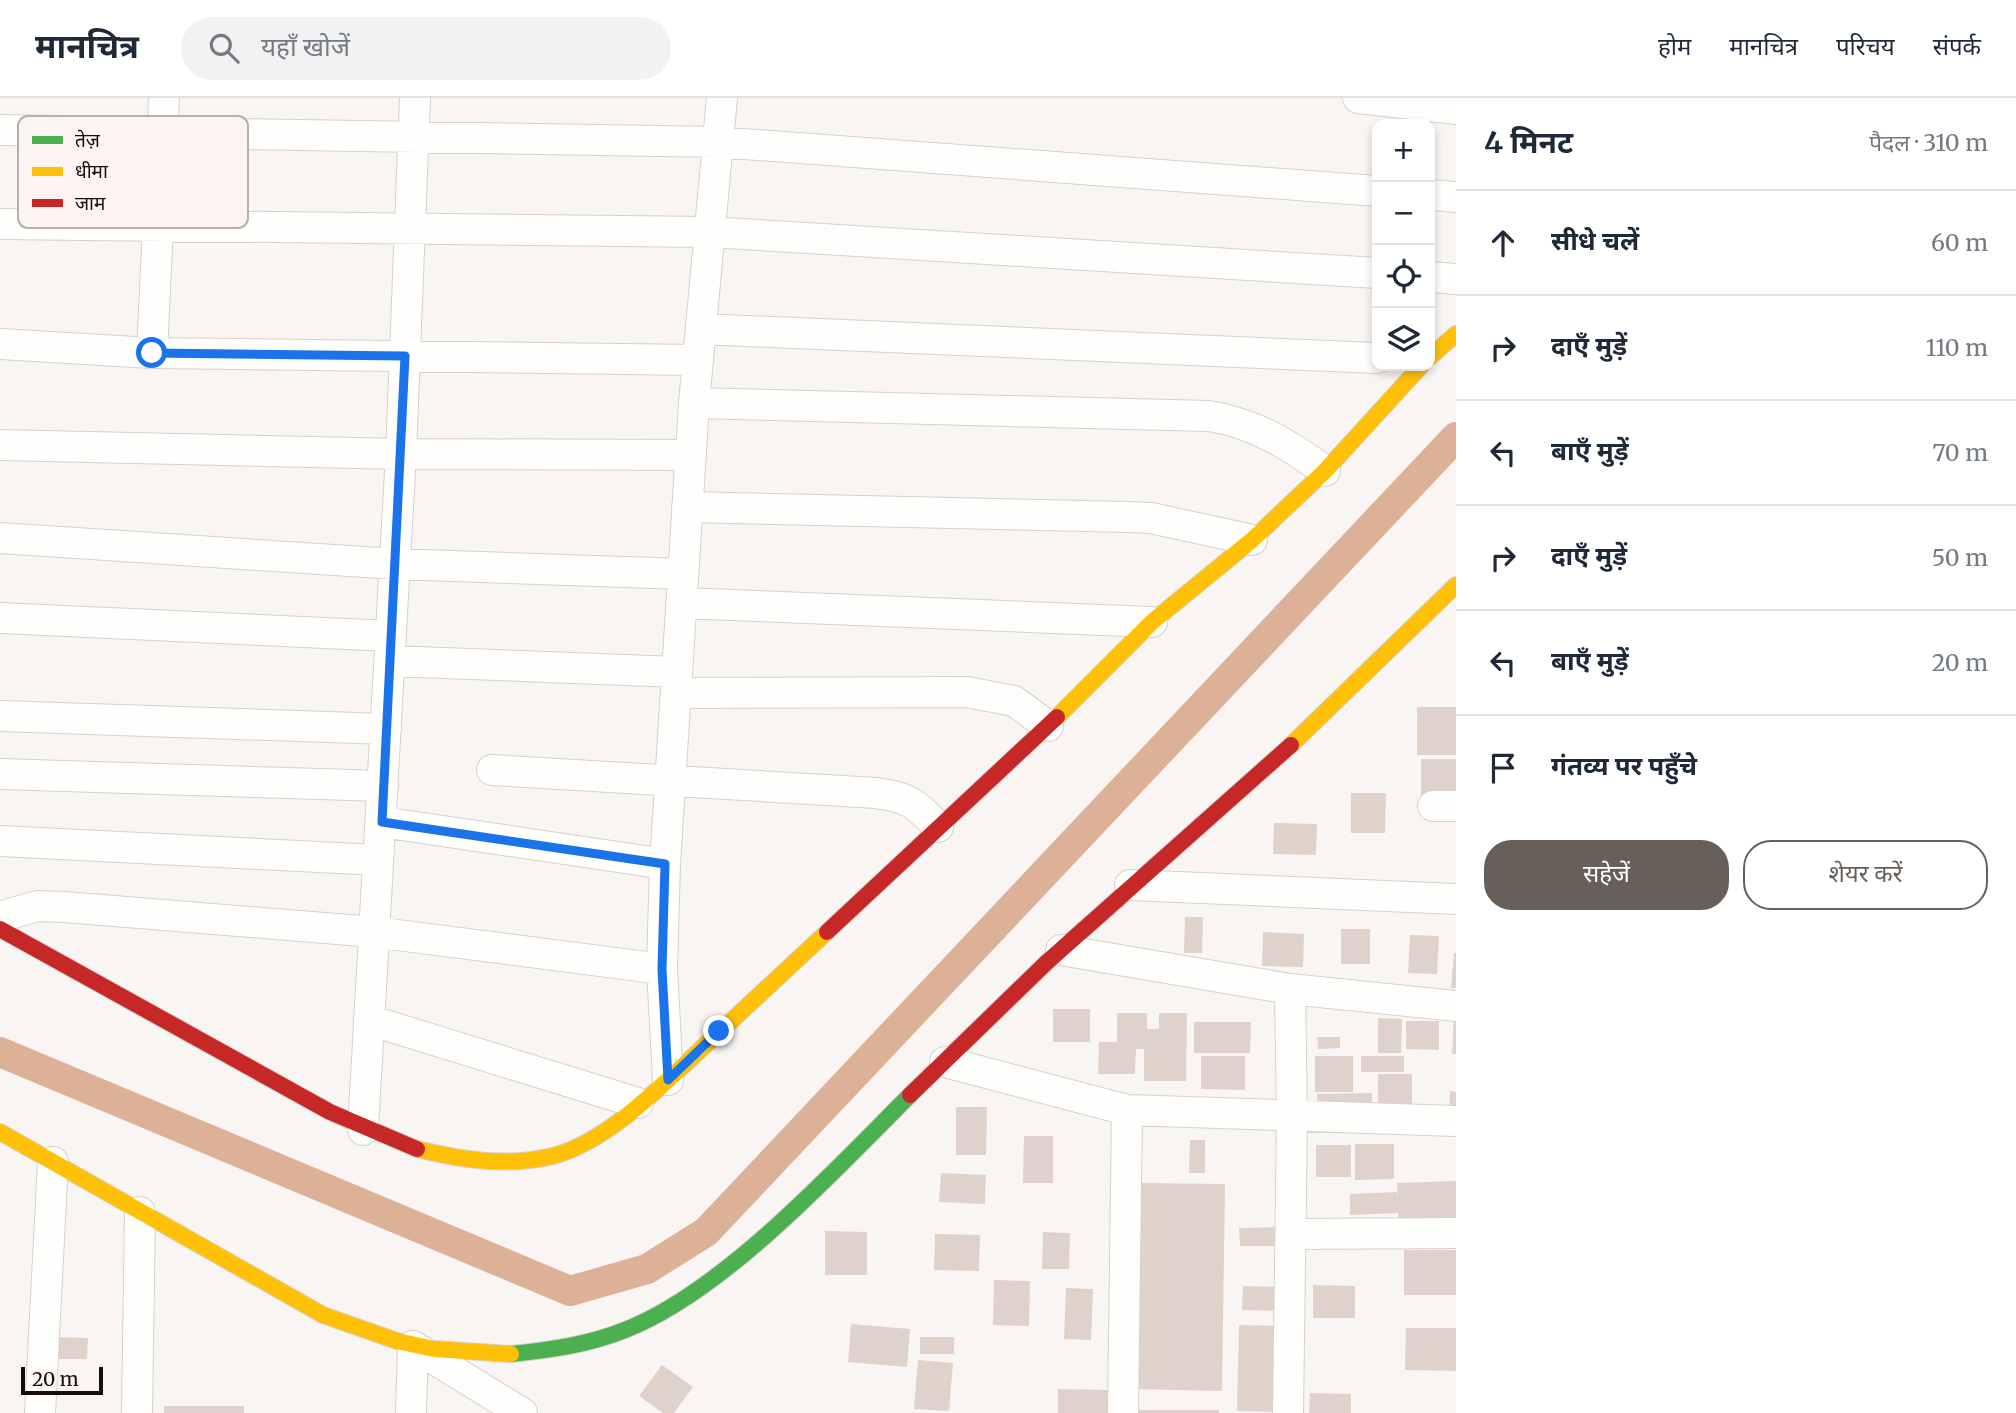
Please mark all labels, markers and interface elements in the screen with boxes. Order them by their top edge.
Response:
search box [181,17,671,80]
text: मानचित्र [35,26,139,67]
icon: search [205,29,243,67]
text: यहाँ खोजें [261,30,350,63]
text: होम [1658,31,1691,62]
text: मानचित्र [1729,31,1798,62]
text: परिचय [1836,31,1895,62]
text: संपर्क [1933,31,1981,62]
legend [18,116,248,228]
map controls [1372,119,1435,371]
button: + [1372,119,1435,182]
text: 4 मिनट [1484,123,1573,161]
text: तेज़ [75,128,101,152]
text: पैदल · 310 m [1869,128,1988,157]
text: धीमा [75,159,109,183]
button: − [1372,182,1435,245]
text: जाम [75,191,106,215]
icon: ahead [1484,224,1522,262]
text: सीधे चलें [1551,224,1639,257]
text: 60 m [1931,228,1988,257]
button: locate [1372,245,1435,308]
button: layers [1372,308,1435,371]
icon: right [1484,329,1522,367]
text: दाएँ मुड़ें [1551,329,1627,362]
text: 110 m [1926,333,1988,362]
route start [136,337,167,368]
icon: left [1484,434,1522,472]
text: बाएँ मुड़ें [1551,434,1628,467]
text: 70 m [1932,438,1988,467]
icon: right [1484,539,1522,577]
text: दाएँ मुड़ें [1551,539,1627,572]
text: 50 m [1932,543,1988,572]
icon: left [1484,644,1522,682]
text: बाएँ मुड़ें [1551,644,1628,677]
text: 20 m [1932,648,1988,677]
icon: arrive [1484,749,1522,787]
text: गंतव्य पर पहुँचे [1551,749,1697,782]
button: सहेजें [1484,840,1729,910]
button: शेयर करें [1743,840,1988,910]
route end [703,1015,734,1046]
scale bar [21,1364,103,1396]
text: 20 m [32,1367,79,1391]

